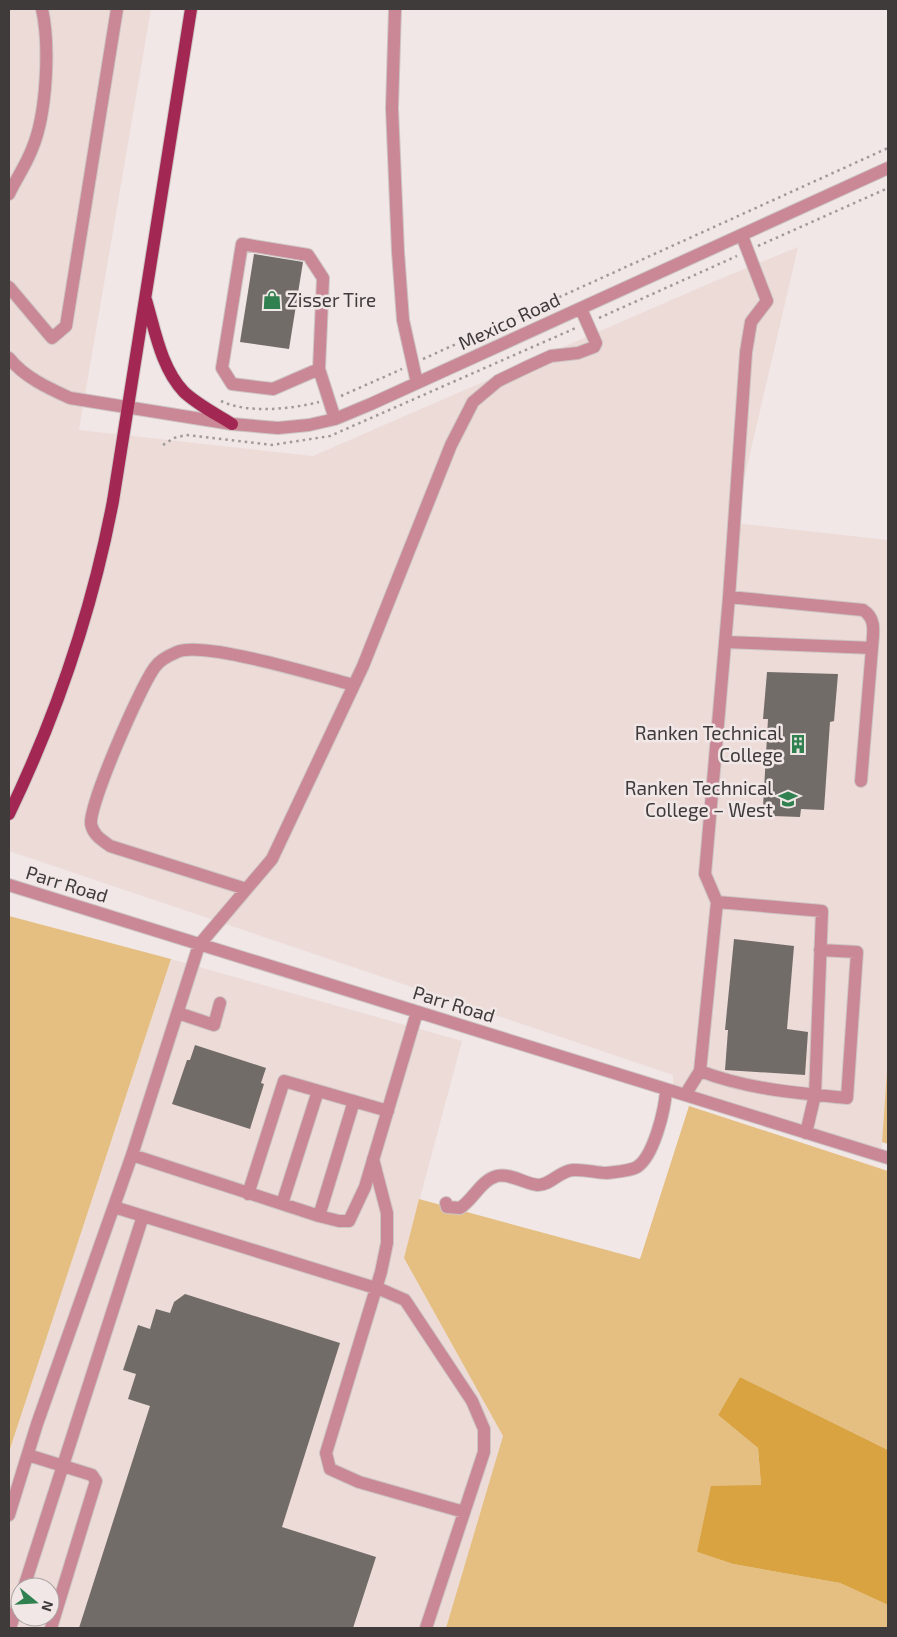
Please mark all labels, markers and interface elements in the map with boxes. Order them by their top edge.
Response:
street label: Mexico Road [454,287,563,354]
place label: Zisser Tire [287,288,376,311]
shop icon: Zisser Tire [261,289,283,311]
place label: Ranken Technical College [635,721,783,766]
building icon: Ranken Technical College [787,733,809,755]
place label: Ranken Technical College – West [625,776,773,821]
school or university icon: Ranken Technical College – West [777,788,799,810]
street label: Parr Road [23,860,111,907]
street label: Parr Road [410,980,498,1027]
north arrow [10,1577,60,1627]
text: N [38,1599,57,1614]

